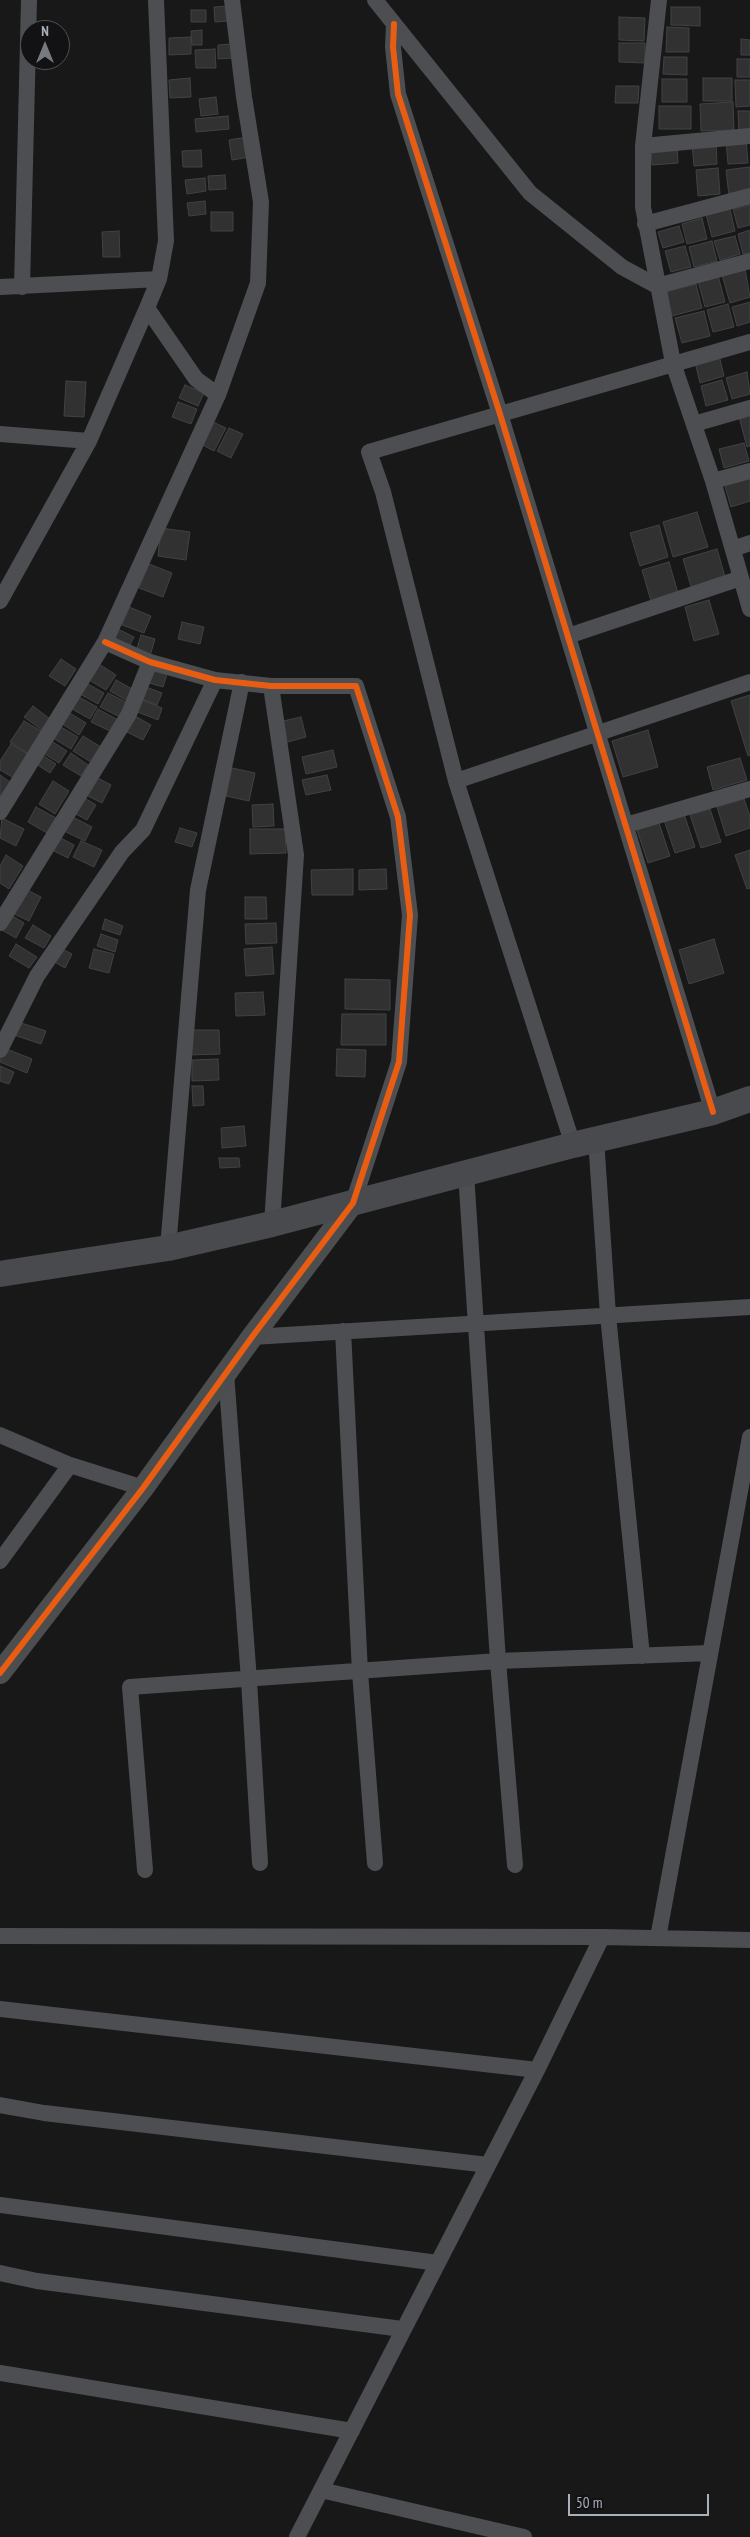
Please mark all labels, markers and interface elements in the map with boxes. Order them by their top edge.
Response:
north arrow [20,20,70,70]
text: N [41,22,49,40]
scale bar [570,2484,711,2516]
text: 50 m [576,2493,602,2512]

